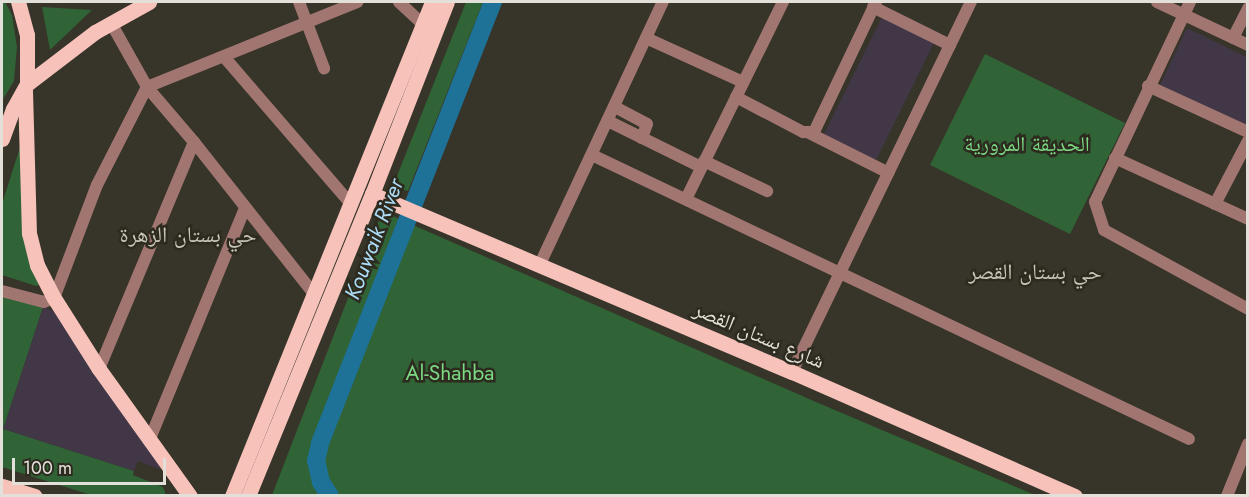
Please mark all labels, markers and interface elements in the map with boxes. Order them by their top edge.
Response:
park label: الحديقة المرورية [964,131,1090,157]
water label: Kouwaik River [339,175,409,303]
district label: حي بستان الزهرة [119,222,257,248]
district label: حي بستان القصر [968,259,1102,285]
street label: شارع بستان القصر [690,296,828,374]
park label: Al-Shahba [406,360,494,386]
scale bar [15,446,170,484]
text: 100 m [23,455,72,481]

